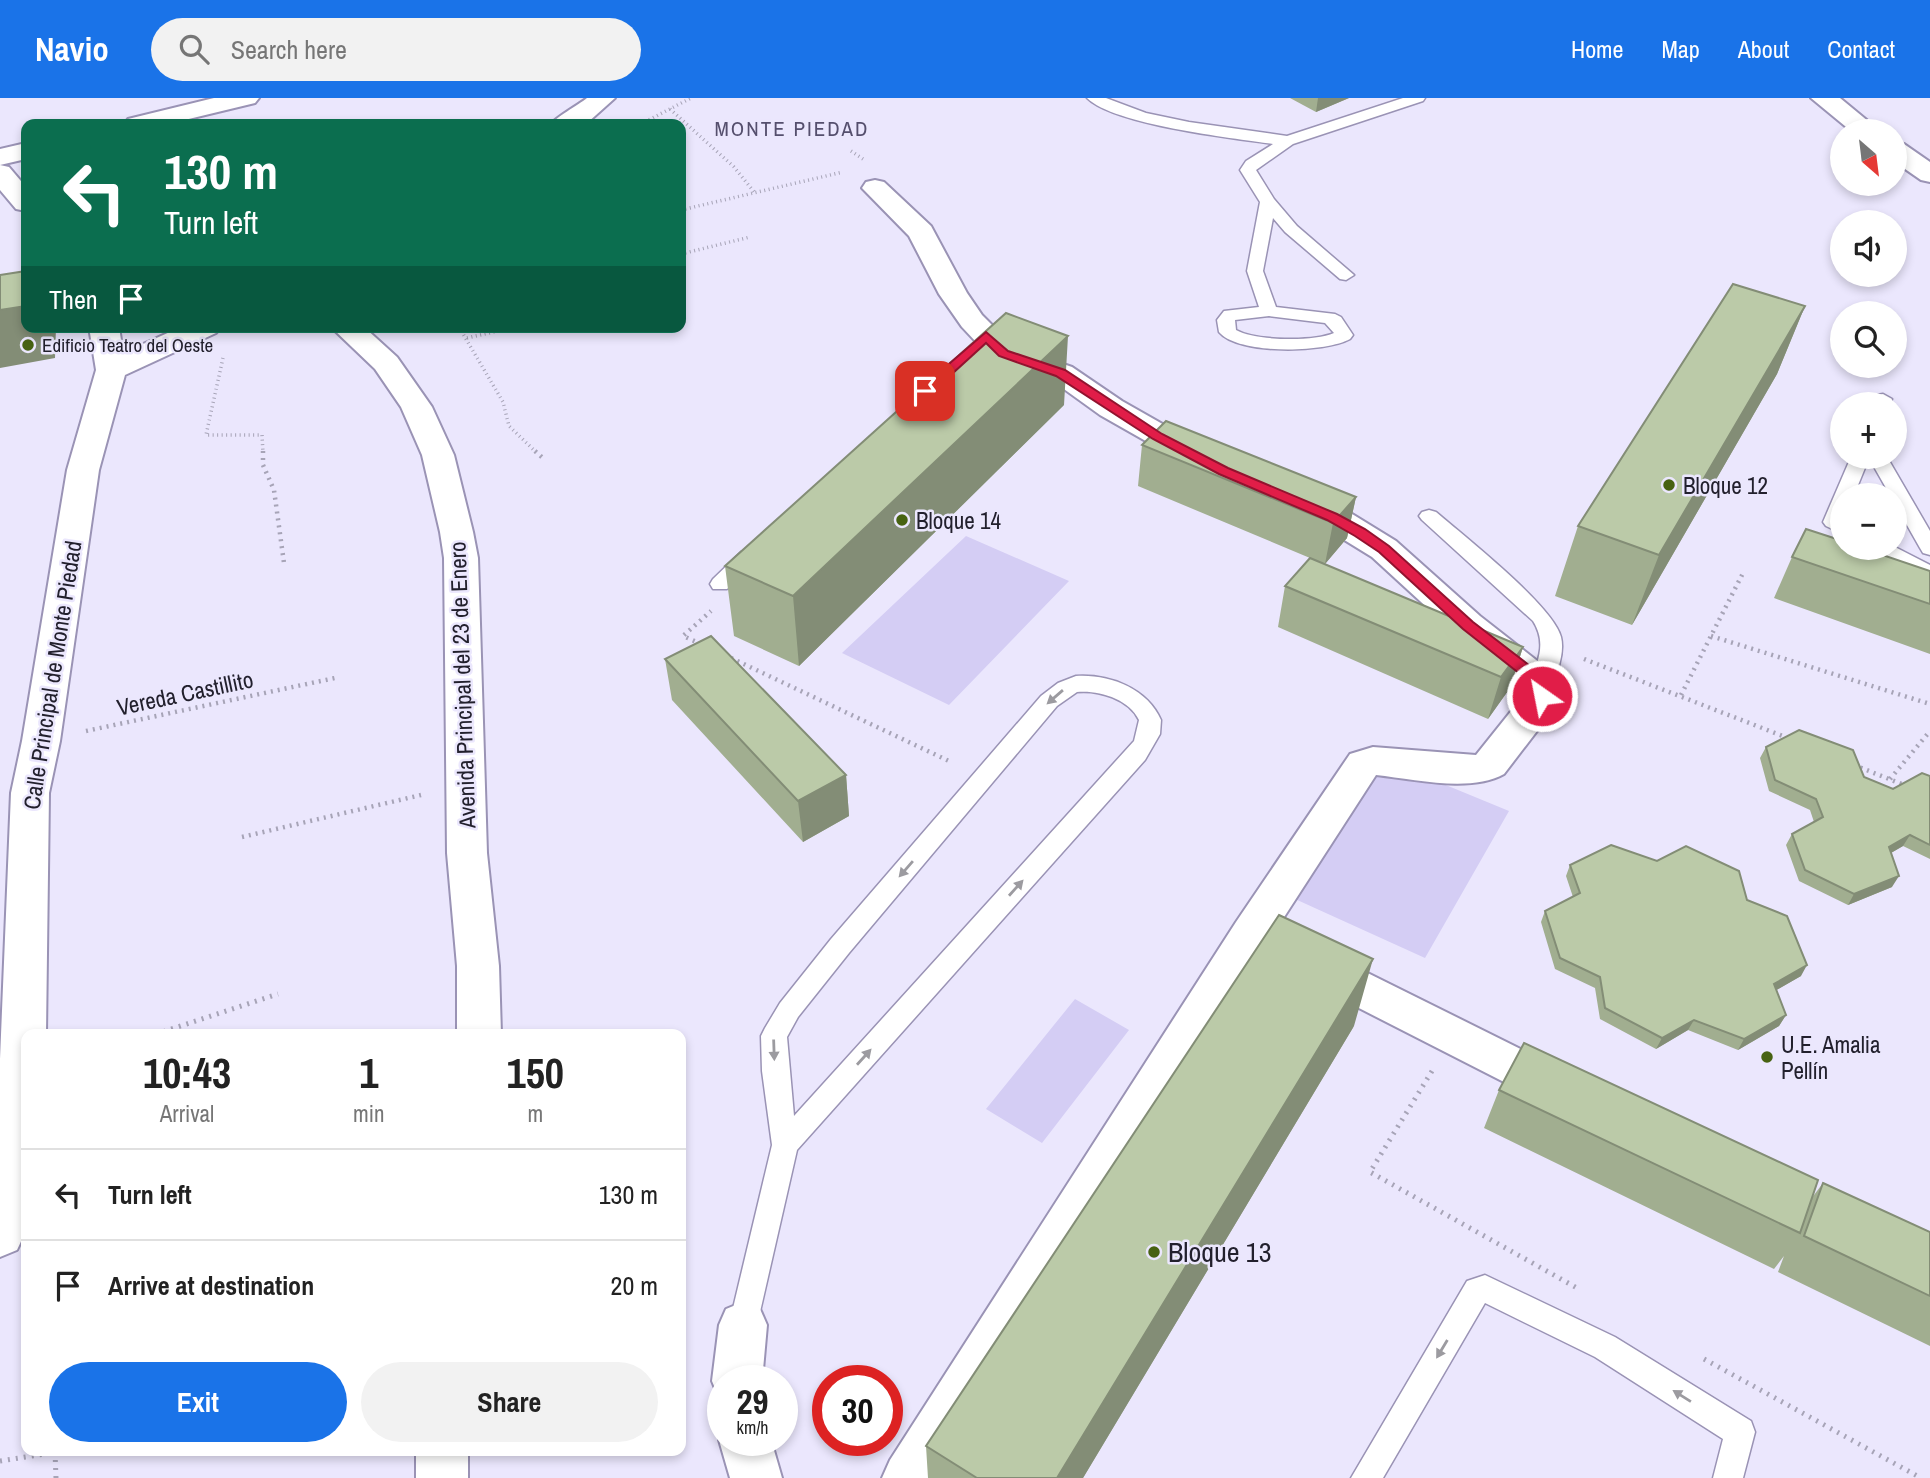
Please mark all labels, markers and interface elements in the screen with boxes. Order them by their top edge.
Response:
search box [151,18,641,81]
text: Navio [35,27,109,71]
icon: search [175,30,213,68]
text: Search here [231,32,347,67]
text: Home [1571,33,1623,65]
text: Map [1661,33,1700,65]
text: About [1738,33,1789,65]
text: Contact [1827,33,1895,65]
district label: MONTE PIEDAD [714,114,870,143]
north arrow [1830,119,1908,196]
map controls [1830,119,1907,560]
text: 130 m [164,138,278,204]
icon: left [49,147,140,238]
text: Turn left [164,201,258,244]
button: sound [1830,210,1907,287]
icon: arrive [112,280,150,318]
text: Then [49,282,98,317]
button: search [1830,301,1907,378]
place label: Edificio Teatro del Oeste [42,332,213,358]
marker: Edificio Teatro del Oeste [20,337,36,353]
pin [895,361,955,421]
icon: arrive [906,372,944,410]
button: + [1830,392,1907,469]
place label: Bloque 12 [1683,470,1768,501]
marker: Bloque 12 [1661,477,1677,493]
button: − [1830,483,1907,560]
place label: Bloque 14 [916,505,1001,536]
marker: Bloque 14 [894,512,910,528]
street label: Calle Principal de Monte Piedad [15,538,89,812]
street label: Avenida Principal del 23 de Enero [442,541,483,830]
position arrow [1505,659,1579,733]
street label: Vereda Castillito [114,663,256,723]
one-way arrow [1046,689,1064,705]
one-way arrow [899,860,914,877]
one-way arrow [1008,879,1024,897]
place label: U.E. Amalia Pellín [1781,1029,1881,1086]
one-way arrow [769,1039,780,1061]
text: 10:43 [143,1045,231,1101]
text: 1 [359,1045,378,1101]
text: 150 [507,1045,564,1101]
one-way arrow [856,1048,872,1066]
marker: U.E. Amalia Pellín [1759,1049,1775,1065]
text: Arrival [160,1098,214,1129]
text: min [353,1098,385,1129]
text: m [527,1098,543,1129]
icon: left [49,1176,87,1214]
text: Turn left [108,1177,192,1212]
text: 130 m [599,1177,658,1212]
place label: Bloque 13 [1168,1233,1271,1271]
marker: Bloque 13 [1146,1244,1162,1260]
icon: arrive [49,1267,87,1305]
text: Arrive at destination [108,1268,314,1303]
text: 20 m [611,1268,658,1303]
one-way arrow [1437,1339,1449,1359]
button: Exit [49,1362,347,1442]
button: Share [361,1362,658,1442]
speed limit sign: 30 [812,1365,903,1456]
text: 29 [737,1378,768,1425]
one-way arrow [1673,1389,1692,1402]
text: km/h [737,1415,769,1440]

